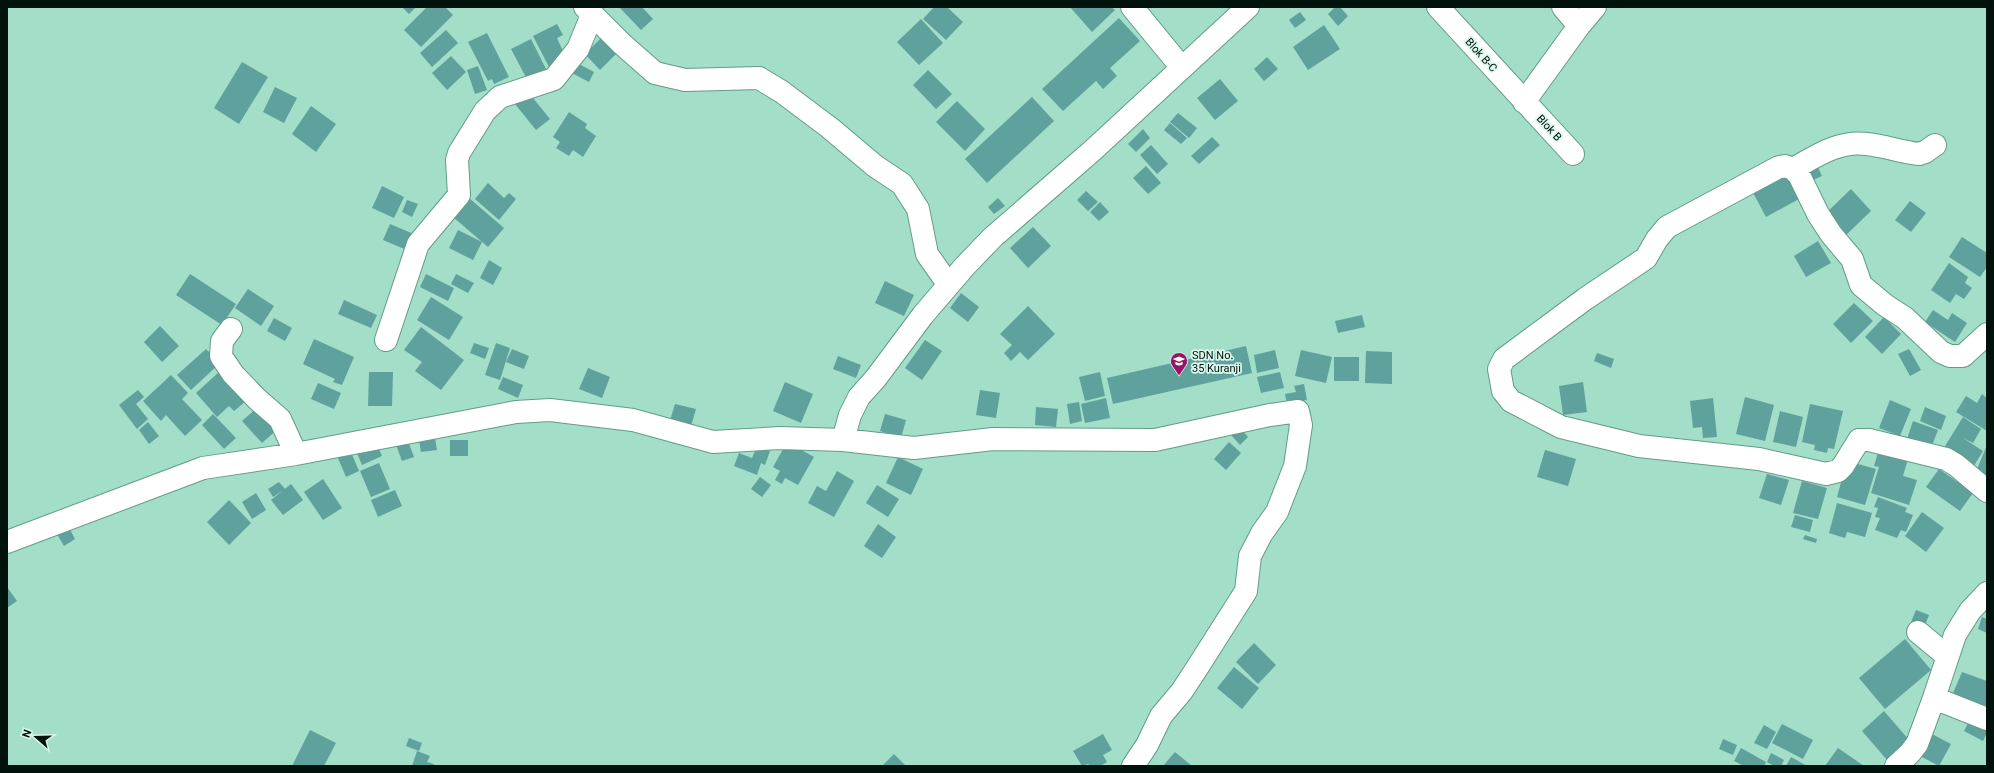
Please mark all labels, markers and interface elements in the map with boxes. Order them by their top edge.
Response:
street label: Blok B-C [1462,35,1500,75]
street label: Blok B [1534,112,1564,144]
place label: SDN No. 35 Kuranji [1192,349,1241,375]
school or university icon: SDN No. 35 Kuranji [1169,351,1189,376]
north arrow [16,717,56,757]
text: N [20,728,35,740]

